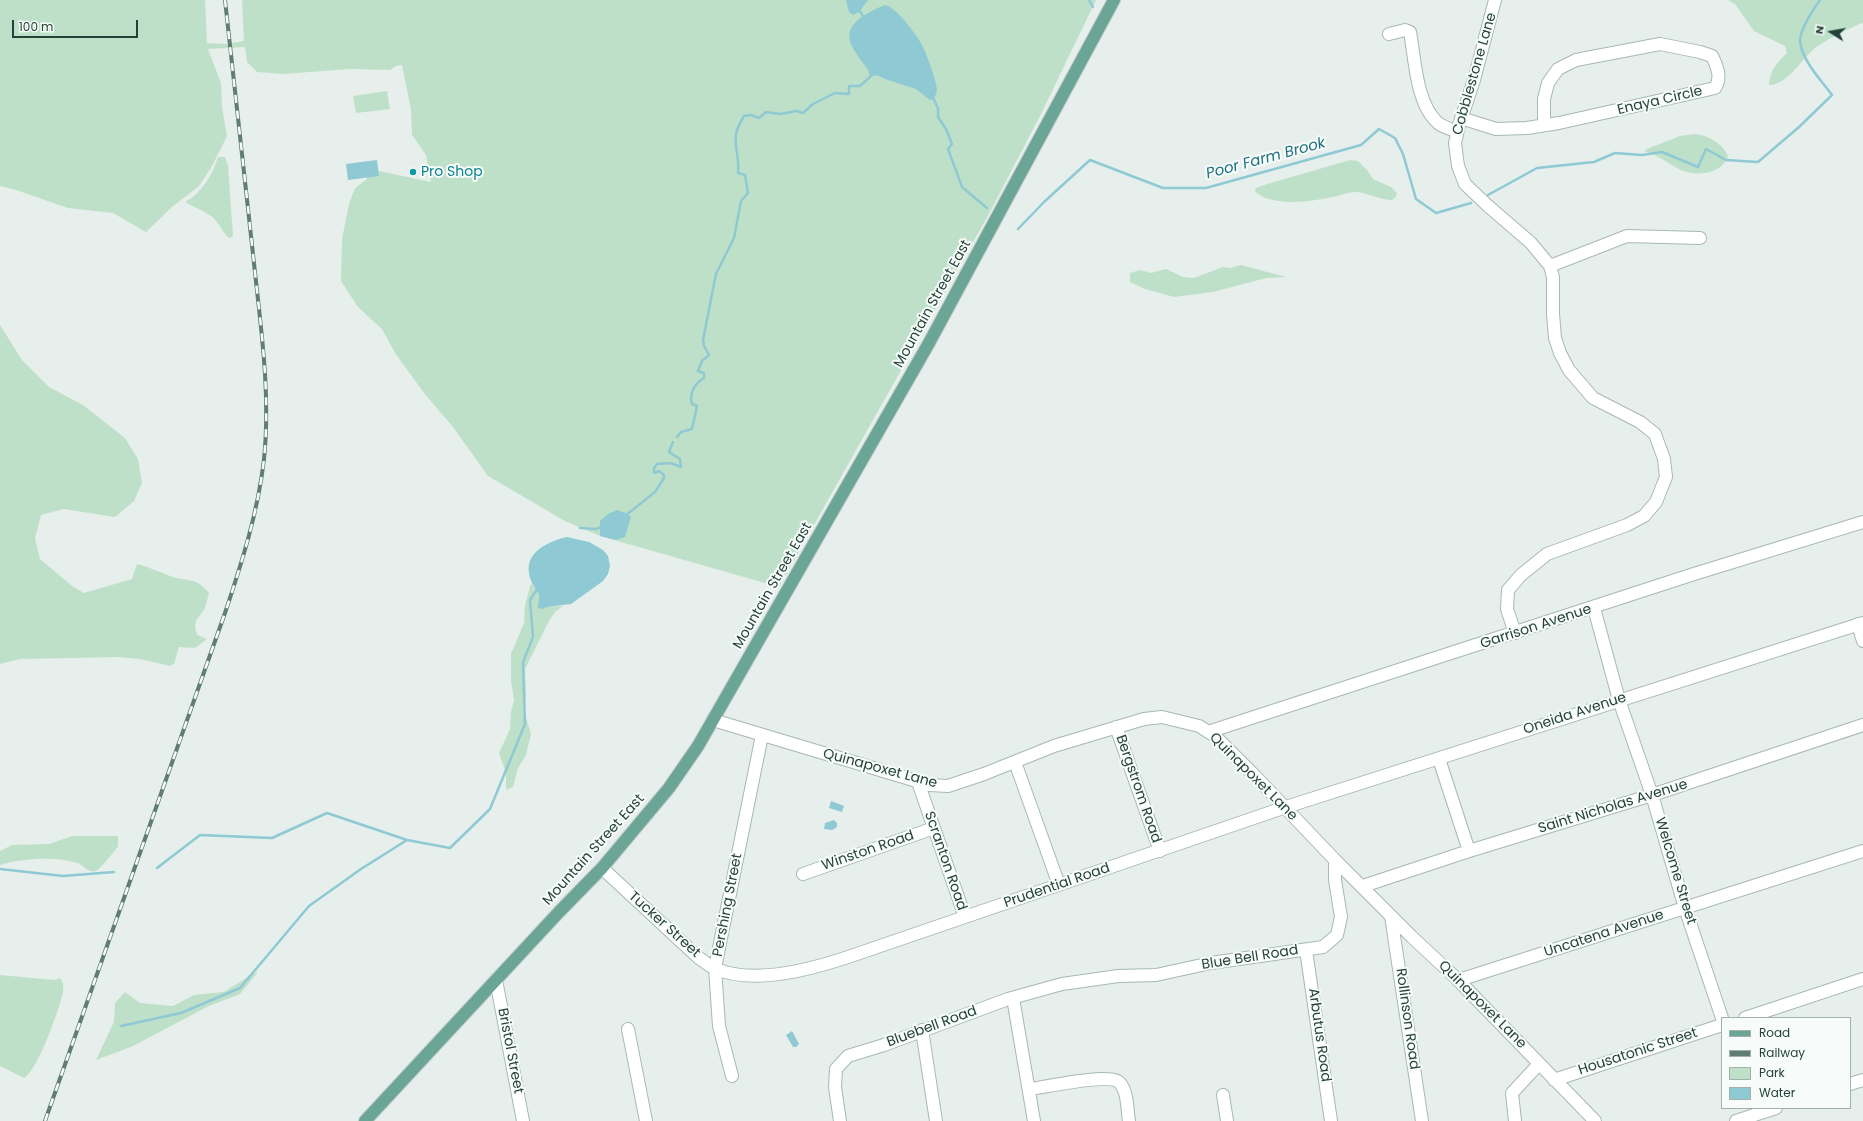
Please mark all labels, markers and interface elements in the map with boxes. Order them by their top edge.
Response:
street label: Cobblestone Lane [1449,11,1501,137]
scale bar [14,12,140,38]
north arrow [1811,12,1851,52]
text: 100 m [19,18,53,35]
text: N [1811,24,1828,35]
street label: Enaya Circle [1616,83,1704,119]
water label: Poor Farm Brook [1204,134,1328,184]
place label: Pro Shop [421,164,483,180]
marker: Pro Shop [408,167,418,177]
street label: Mountain Street East [891,237,975,371]
street label: Mountain Street East [730,520,816,652]
street label: Garrison Avenue [1478,601,1594,653]
street label: Oneida Avenue [1521,689,1629,739]
street label: Quinapoxet Lane [1205,729,1301,825]
street label: Bergstrom Road [1112,733,1164,845]
street label: Quinapoxet Lane [821,746,939,792]
street label: Saint Nicholas Avenue [1536,776,1690,838]
street label: Mountain Street East [540,791,648,909]
street label: Scranton Road [920,809,970,913]
street label: Welcome Street [1651,815,1699,927]
street label: Winston Road [820,827,916,875]
street label: Pershing Street [710,852,746,958]
street label: Prudential Road [1002,860,1112,912]
street label: Tucker Street [625,888,703,962]
street label: Uncatena Avenue [1542,907,1666,961]
street label: Blue Bell Road [1200,942,1300,974]
street label: Quinapoxet Lane [1434,957,1530,1053]
street label: Rollinson Road [1392,967,1422,1071]
street label: Arbutus Road [1304,987,1334,1083]
street label: Bluebell Road [885,1003,979,1051]
street label: Bristol Street [493,1007,527,1095]
legend [1721,1017,1851,1109]
text: Road [1759,1024,1790,1041]
street label: Housatonic Street [1576,1025,1700,1079]
text: Railway [1759,1044,1805,1061]
text: Park [1759,1064,1785,1081]
text: Water [1759,1084,1795,1101]

